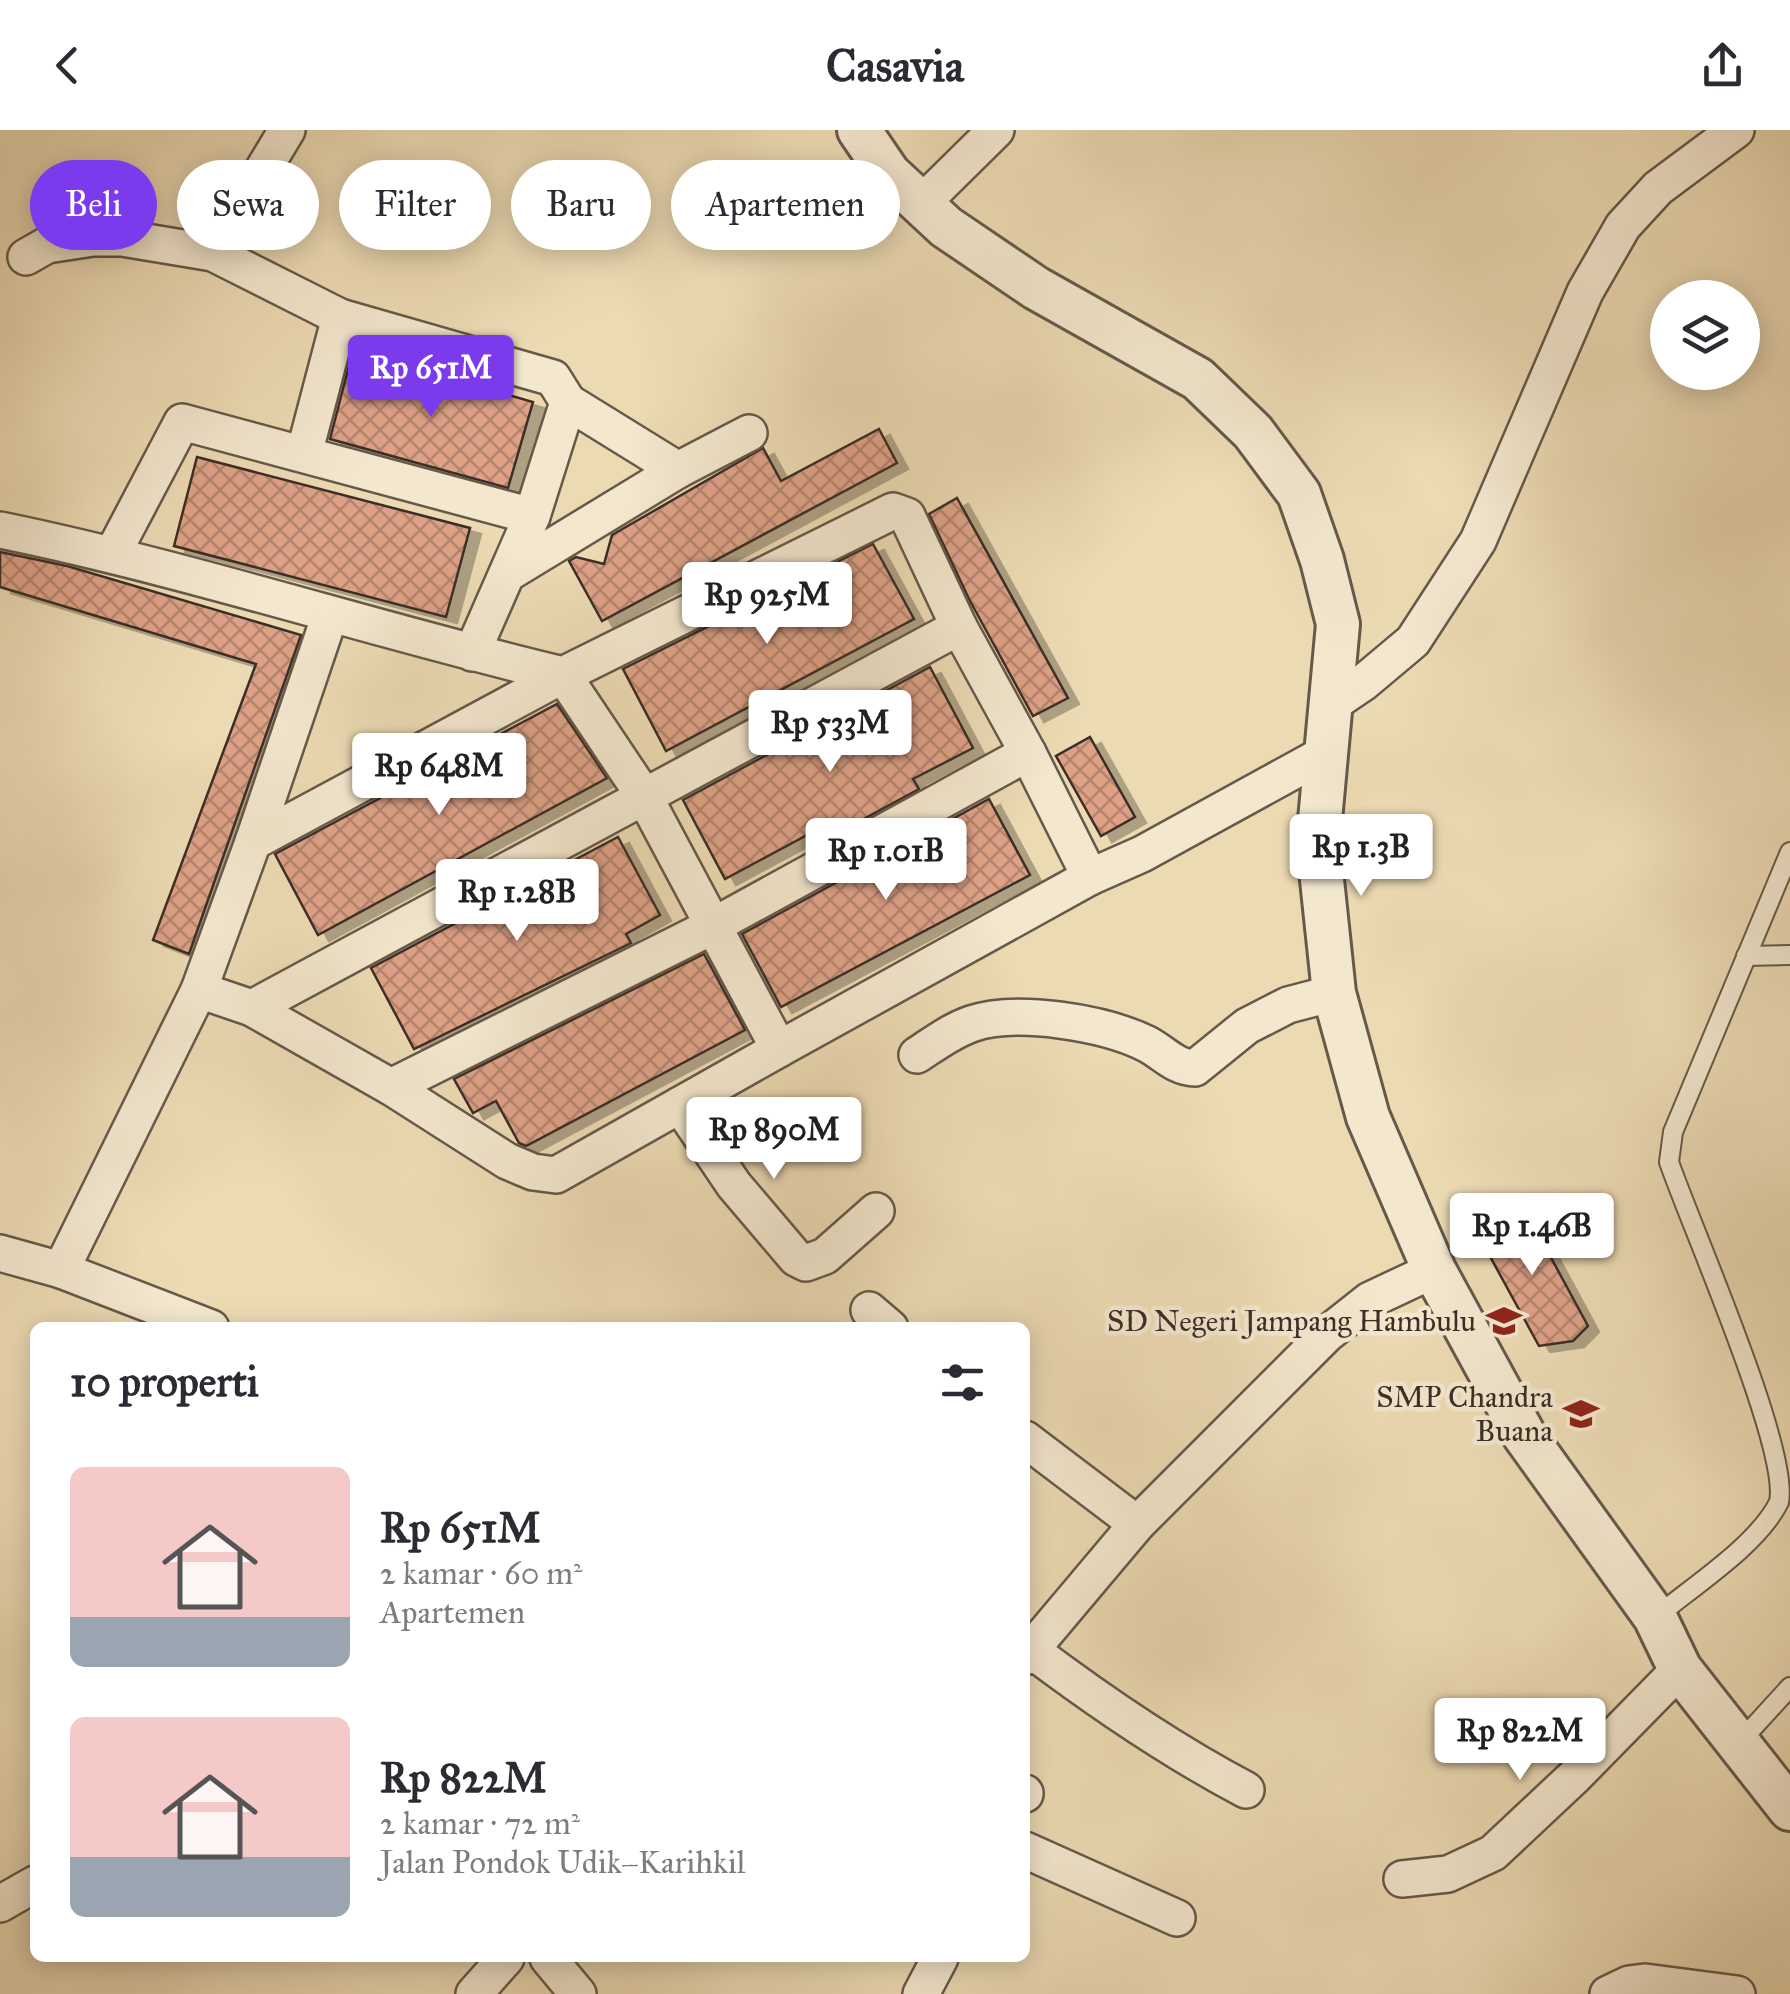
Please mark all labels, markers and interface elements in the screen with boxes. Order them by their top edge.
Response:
icon: back [40,38,95,93]
text: Casavia [826,38,964,93]
icon: share [1695,38,1750,93]
chip: Beli [30,160,157,250]
chip: Sewa [177,160,319,250]
chip: Filter [339,160,491,250]
chip: Baru [511,160,651,250]
chip: Apartemen [671,160,900,250]
map controls [1650,280,1760,390]
button: layers [1650,280,1760,390]
pin: Rp 651M [339,335,523,420]
text: Rp 651M [370,348,492,387]
pin: Rp 925M [675,562,859,647]
text: Rp 925M [704,575,830,614]
pin: Rp 533M [738,690,922,775]
text: Rp 533M [771,703,889,742]
pin: Rp 648M [347,733,531,818]
text: Rp 648M [374,746,504,785]
pin: Rp 1.3B [1269,814,1453,899]
pin: Rp 1.01B [783,818,989,903]
text: Rp 1.3B [1312,827,1410,866]
text: Rp 1.01B [828,831,944,870]
pin: Rp 1.28B [414,859,620,944]
text: Rp 1.28B [458,872,576,911]
pin: Rp 890M [682,1097,866,1182]
text: Rp 890M [708,1110,840,1149]
pin: Rp 1.46B [1429,1193,1635,1278]
text: Rp 1.46B [1472,1206,1592,1245]
school or university icon: SD Negeri Jampang Hambulu [1485,1302,1523,1340]
place label: SD Negeri Jampang Hambulu [1107,1303,1476,1339]
icon: filters [935,1355,990,1410]
text: 10 properti [70,1356,258,1408]
place label: SMP Chandra Buana [1376,1379,1553,1449]
school or university icon: SMP Chandra Buana [1562,1395,1600,1433]
text: Rp 651M [380,1502,541,1554]
icon: home [150,1507,270,1627]
text: 2 kamar · 60 m² [380,1554,582,1593]
text: Apartemen [380,1593,525,1632]
pin: Rp 822M [1428,1698,1612,1783]
text: Rp 822M [1457,1711,1583,1750]
text: Rp 822M [380,1752,547,1804]
icon: home [150,1757,270,1877]
text: 2 kamar · 72 m² [380,1804,580,1843]
text: Jalan Pondok Udik–Karihkil [380,1843,745,1882]

